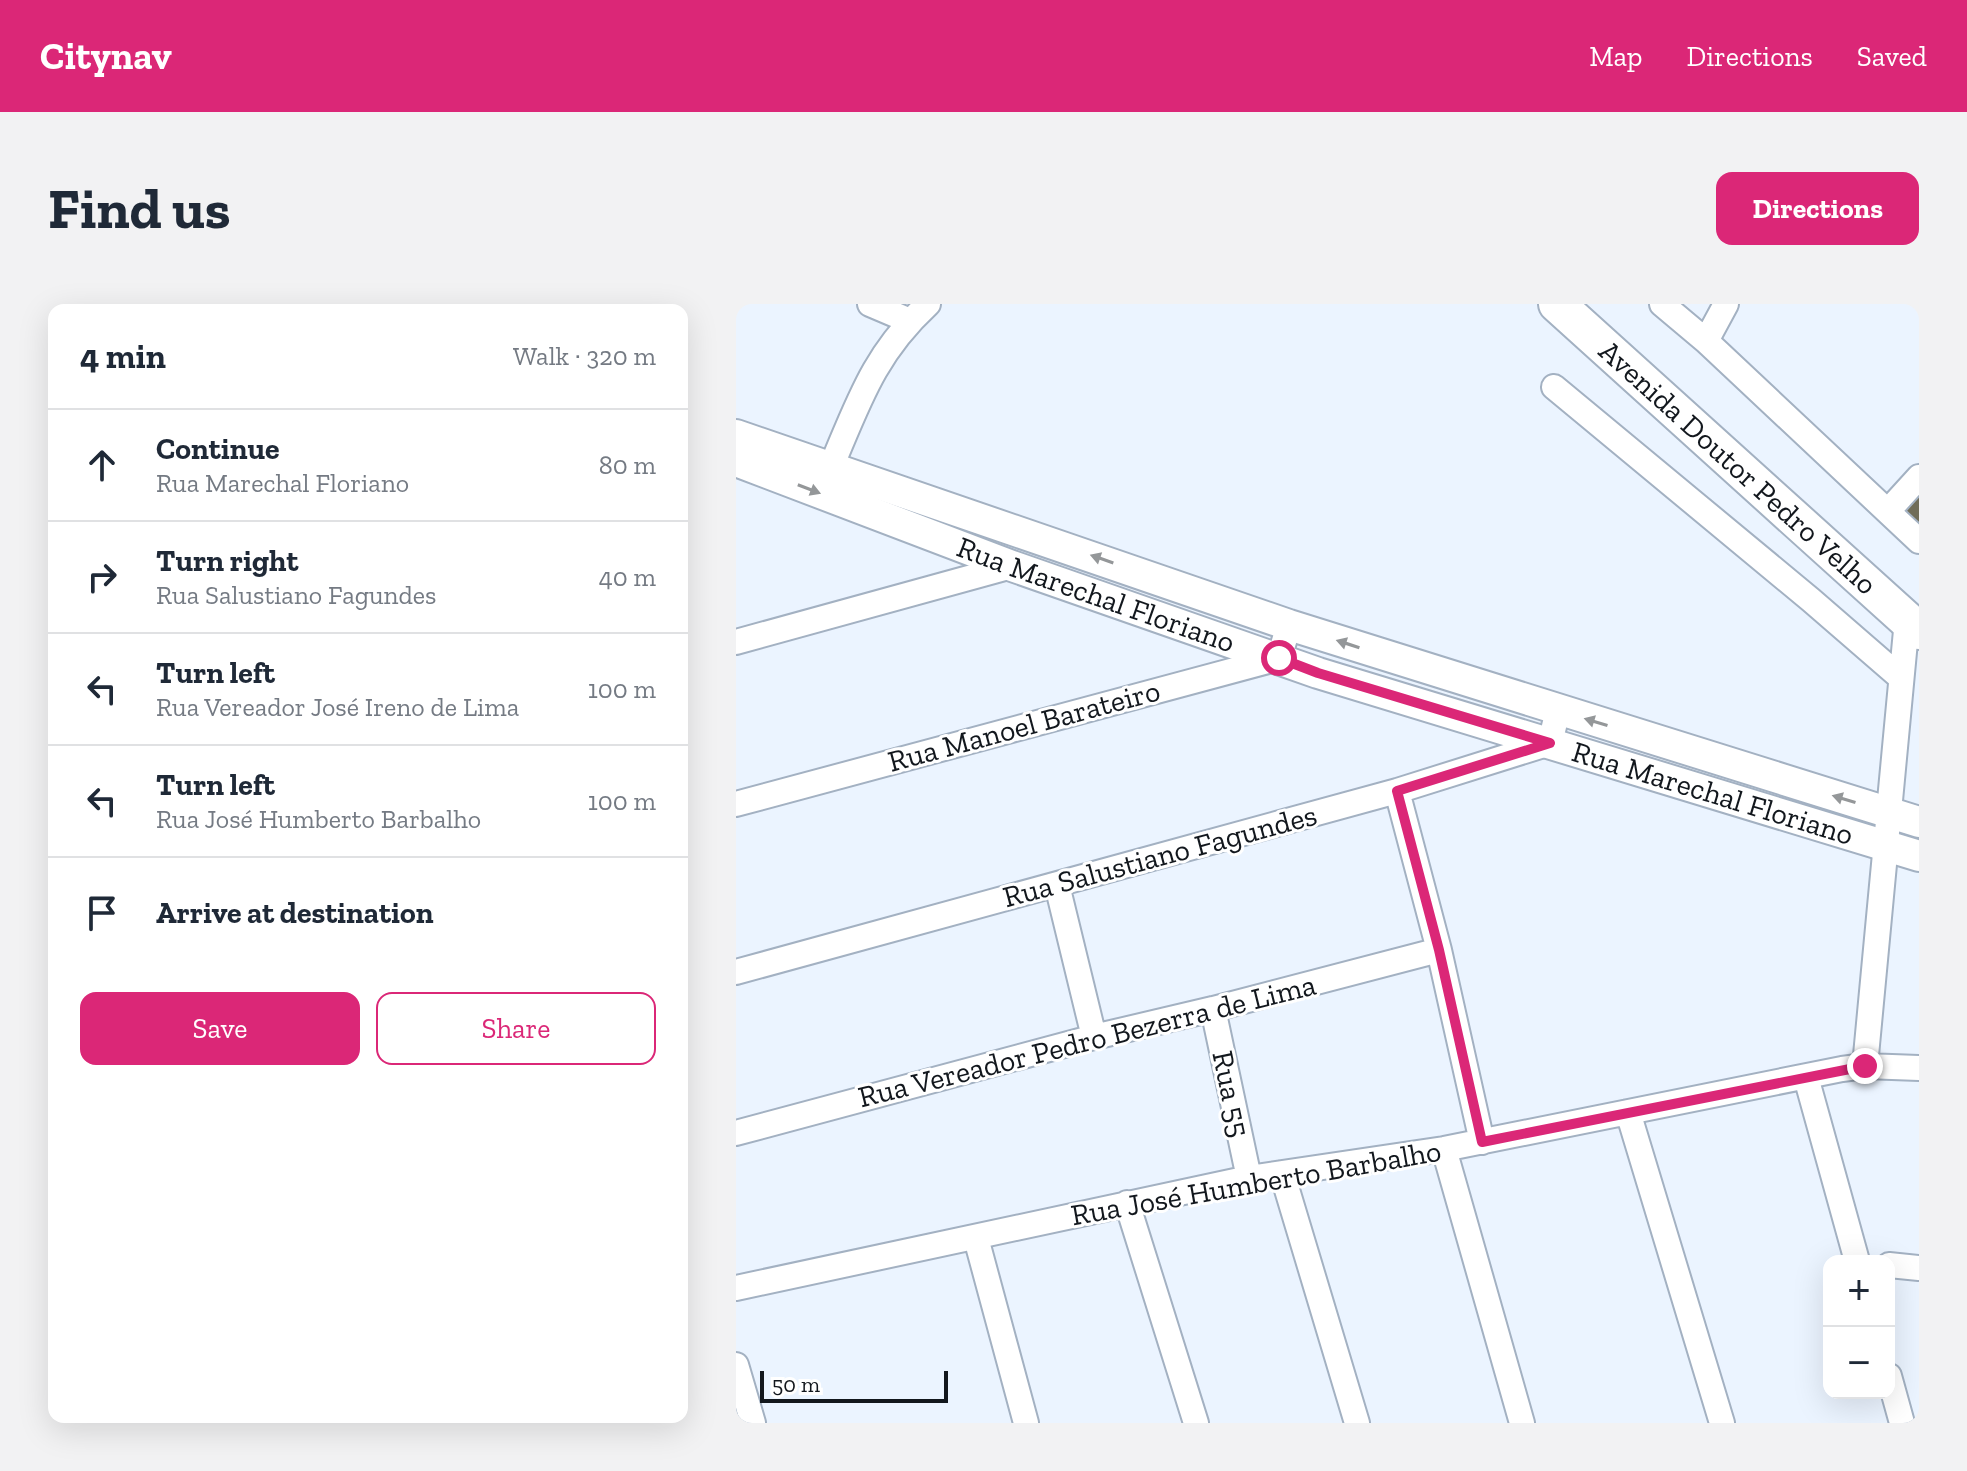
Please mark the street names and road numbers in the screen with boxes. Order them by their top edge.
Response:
street label: Avenida Doutor Pedro Velho [1592,333,1884,602]
street label: Rua Marechal Floriano [952,529,1240,661]
street label: Rua Manoel Barateiro [884,672,1164,780]
street label: Rua Marechal Floriano [1568,733,1858,853]
street label: Rua Salustiano Fagundes [999,797,1321,915]
street label: Rua Vereador Pedro Bezerra de Lima [854,967,1320,1115]
street label: Rua 55 [1204,1048,1258,1140]
street label: Rua José Humberto Barbalho [1068,1133,1444,1233]

